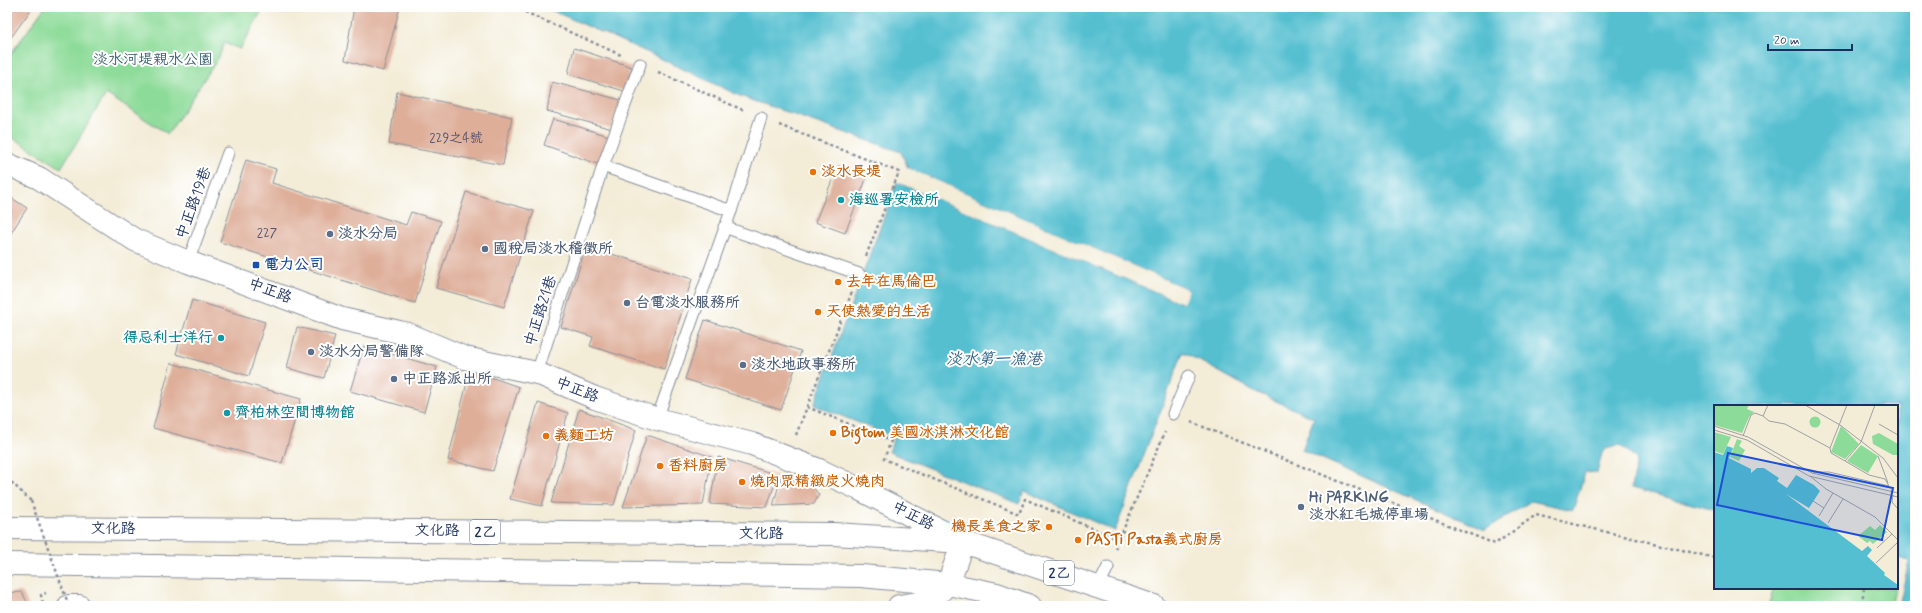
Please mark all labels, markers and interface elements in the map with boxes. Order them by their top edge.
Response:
scale bar [1768,26,1852,52]
text: 20 m [1774,33,1800,49]
park label: 淡水河堤親水公園 [93,50,213,70]
house number: 229之4號 [429,130,483,147]
place label: 淡水長堤 [821,162,881,182]
street label: 中正路19巷 [172,164,216,242]
marker: 淡水長堤 [808,167,818,177]
place label: 海巡署安檢所 [849,190,939,210]
marker: 海巡署安檢所 [836,195,846,205]
place label: 淡水分局 [338,224,398,244]
house number: 227 [257,225,277,242]
marker: 淡水分局 [325,229,335,239]
place label: 國稅局淡水稽徵所 [493,239,613,259]
marker: 國稅局淡水稽徵所 [480,244,490,254]
place label: 電力公司 [264,255,324,275]
marker: 電力公司 [251,260,261,270]
place label: 去年在馬倫巴 [846,272,936,292]
street label: 中正路21巷 [520,273,562,349]
street label: 中正路 [245,274,295,308]
marker: 去年在馬倫巴 [833,277,843,287]
place label: 台電淡水服務所 [635,293,740,313]
marker: 台電淡水服務所 [622,298,632,308]
place label: 天使熱愛的生活 [826,302,931,322]
marker: 天使熱愛的生活 [813,307,823,317]
place label: 得忌利士洋行 [123,328,213,348]
marker: 得忌利士洋行 [216,333,226,343]
place label: 淡水分局警備隊 [319,342,424,362]
marker: 淡水分局警備隊 [306,347,316,357]
water label: 淡水第一漁港 [946,349,1044,370]
place label: 淡水地政事務所 [751,355,856,375]
marker: 淡水地政事務所 [738,360,748,370]
place label: 中正路派出所 [402,369,492,389]
street label: 中正路 [552,372,602,408]
marker: 中正路派出所 [389,374,399,384]
place label: 齊柏林空間博物館 [235,403,355,423]
inset map [1714,405,1898,589]
marker: 齊柏林空間博物館 [222,408,232,418]
place label: Bigtom 美國冰淇淋文化館 [841,423,1009,445]
place label: 義麵工坊 [554,426,614,446]
marker: Bigtom 美國冰淇淋文化館 [828,428,838,438]
marker: 義麵工坊 [541,431,551,441]
place label: 香料廚房 [668,456,728,476]
marker: 香料廚房 [655,461,665,471]
place label: 燒肉眾精緻炭火燒肉 [750,472,885,492]
marker: 燒肉眾精緻炭火燒肉 [737,477,747,487]
place label: Hi PARKING 淡水紅毛城停車場 [1309,488,1429,525]
street label: 中正路 [888,497,938,535]
marker: Hi PARKING 淡水紅毛城停車場 [1296,502,1306,512]
place label: 機長美食之家 [951,517,1041,537]
street label: 文化路 [90,519,136,539]
road number: 2乙 [470,520,500,544]
street label: 文化路 [414,521,460,541]
marker: 機長美食之家 [1044,522,1054,532]
street label: 文化路 [738,524,784,544]
place label: PASTi Pasta義式廚房 [1086,530,1223,550]
marker: PASTi Pasta義式廚房 [1073,535,1083,545]
road number: 2乙 [1044,561,1074,585]

